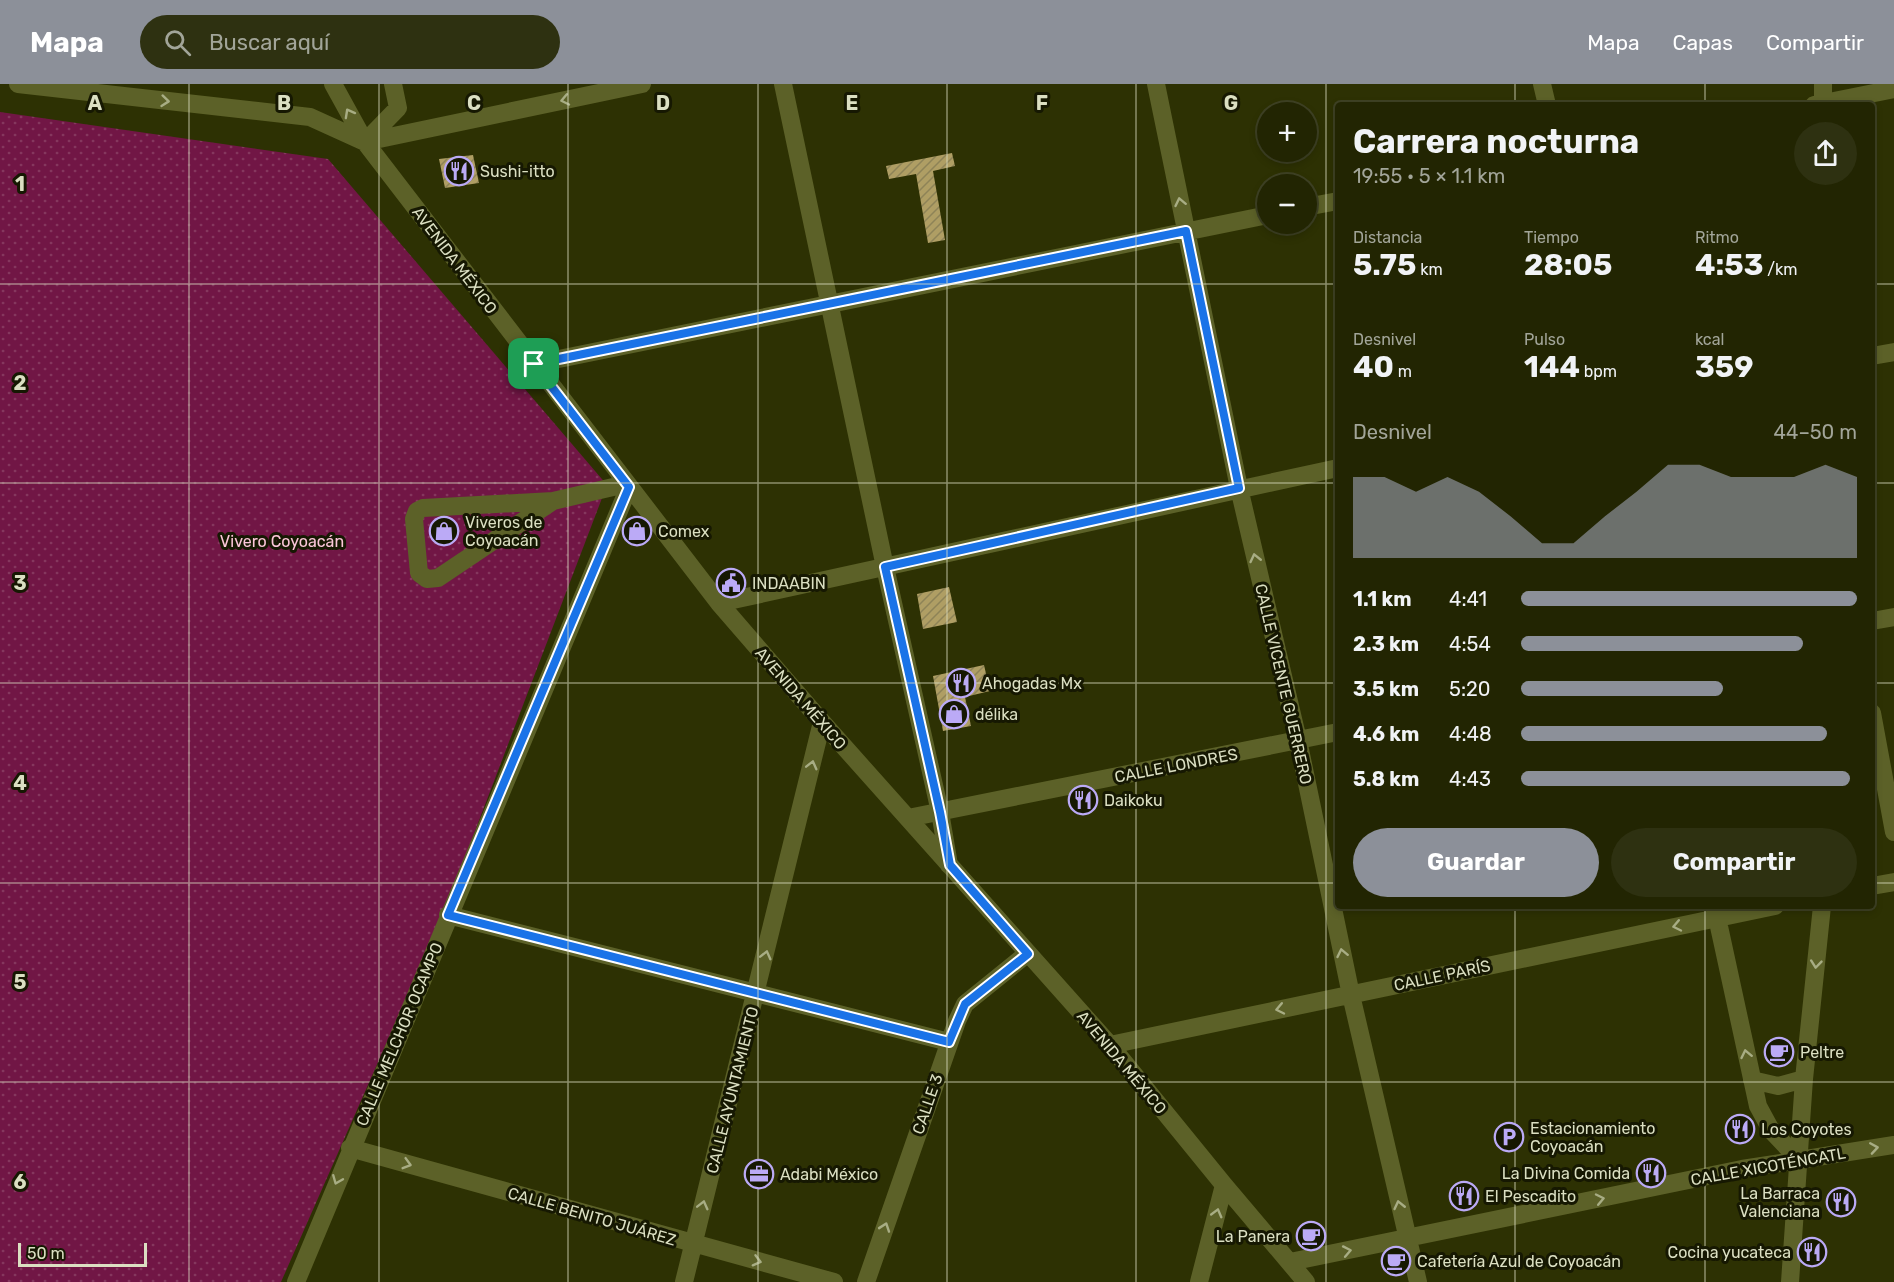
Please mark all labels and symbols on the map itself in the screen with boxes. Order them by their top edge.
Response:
text: A [88,91,103,115]
text: B [277,91,291,115]
text: C [467,91,481,115]
text: D [656,91,670,115]
text: E [846,91,858,115]
text: F [1036,91,1048,115]
text: G [1224,91,1238,115]
one-way arrow [560,93,570,106]
one-way arrow [160,94,169,107]
one-way arrow [345,109,356,119]
restaurant icon: Sushi-itto [443,155,475,187]
place label: Sushi-itto [480,162,555,181]
text: 1 [15,172,25,196]
one-way arrow [1174,198,1187,208]
street label: AVENIDA MÉXICO [408,203,501,318]
pin [508,338,559,389]
text: 2 [14,371,27,395]
place label: Viveros de Coyoacán [465,513,543,550]
shop icon: Viveros de Coyoacán [428,515,460,547]
shop icon: Comex [621,515,653,547]
place label: Comex [658,522,710,541]
park label: Vivero Coyoacán [220,532,344,551]
one-way arrow [1249,553,1262,563]
public building icon: INDAABIN [715,567,747,599]
text: 3 [13,571,27,595]
place label: INDAABIN [752,574,826,593]
street label: CALLE VICENTE GUERRERO [1251,582,1316,786]
street label: AVENIDA MÉXICO [751,643,850,753]
restaurant icon: Ahogadas Mx [945,667,977,699]
place label: Ahogadas Mx [982,674,1082,693]
shop icon: délika [938,698,970,730]
place label: délika [975,705,1018,724]
street label: CALLE LONDRES [1113,744,1239,787]
one-way arrow [804,760,817,770]
text: 4 [13,771,27,795]
restaurant icon: Daikoku [1067,784,1099,816]
place label: Daikoku [1104,791,1163,810]
one-way arrow [1672,919,1682,932]
street label: CALLE MELCHOR OCAMPO [352,940,447,1129]
one-way arrow [1336,948,1349,958]
one-way arrow [759,950,772,960]
street label: CALLE PARÍS [1392,956,1492,995]
one-way arrow [1810,960,1823,969]
text: 5 [14,970,27,994]
one-way arrow [1276,1002,1286,1015]
street label: CALLE AYUNTAMIENTO [703,1005,762,1176]
street label: AVENIDA MÉXICO [1073,1007,1170,1118]
cafe icon: Peltre [1763,1036,1795,1068]
place label: Peltre [1800,1043,1844,1062]
one-way arrow [1741,1050,1754,1060]
street label: CALLE 3 [908,1072,947,1137]
restaurant icon: Los Coyotes [1724,1113,1756,1145]
place label: Estacionamiento Coyoacán [1530,1119,1655,1156]
place label: Los Coyotes [1761,1120,1852,1139]
parking icon: Estacionamiento Coyoacán [1493,1121,1525,1153]
one-way arrow [1869,1142,1879,1155]
street label: CALLE XICOTÉNCATL [1689,1143,1847,1189]
one-way arrow [401,1157,412,1169]
restaurant icon: La Divina Comida [1635,1157,1667,1189]
office icon: Adabi México [743,1158,775,1190]
place label: La Divina Comida [1502,1164,1630,1183]
place label: Adabi México [780,1165,878,1184]
text: 6 [13,1170,27,1194]
one-way arrow [332,1174,344,1185]
restaurant icon: El Pescadito [1448,1180,1480,1212]
street label: CALLE BENITO JUÁREZ [506,1183,678,1250]
place label: La Barraca Valenciana [1739,1184,1820,1221]
restaurant icon: La Barraca Valenciana [1825,1186,1857,1218]
place label: El Pescadito [1485,1187,1576,1206]
one-way arrow [1595,1193,1605,1206]
one-way arrow [696,1200,709,1210]
one-way arrow [1394,1200,1407,1210]
one-way arrow [1209,1208,1222,1218]
cafe icon: La Panera [1295,1220,1327,1252]
one-way arrow [878,1222,891,1233]
place label: La Panera [1216,1227,1290,1246]
restaurant icon: Cocina yucateca [1796,1236,1828,1268]
scale bar [18,1240,147,1268]
place label: Cocina yucateca [1668,1243,1791,1262]
one-way arrow [1342,1245,1352,1258]
cafe icon: Cafetería Azul de Coyoacán [1380,1245,1412,1277]
place label: Cafetería Azul de Coyoacán [1417,1252,1621,1271]
one-way arrow [751,1254,761,1266]

